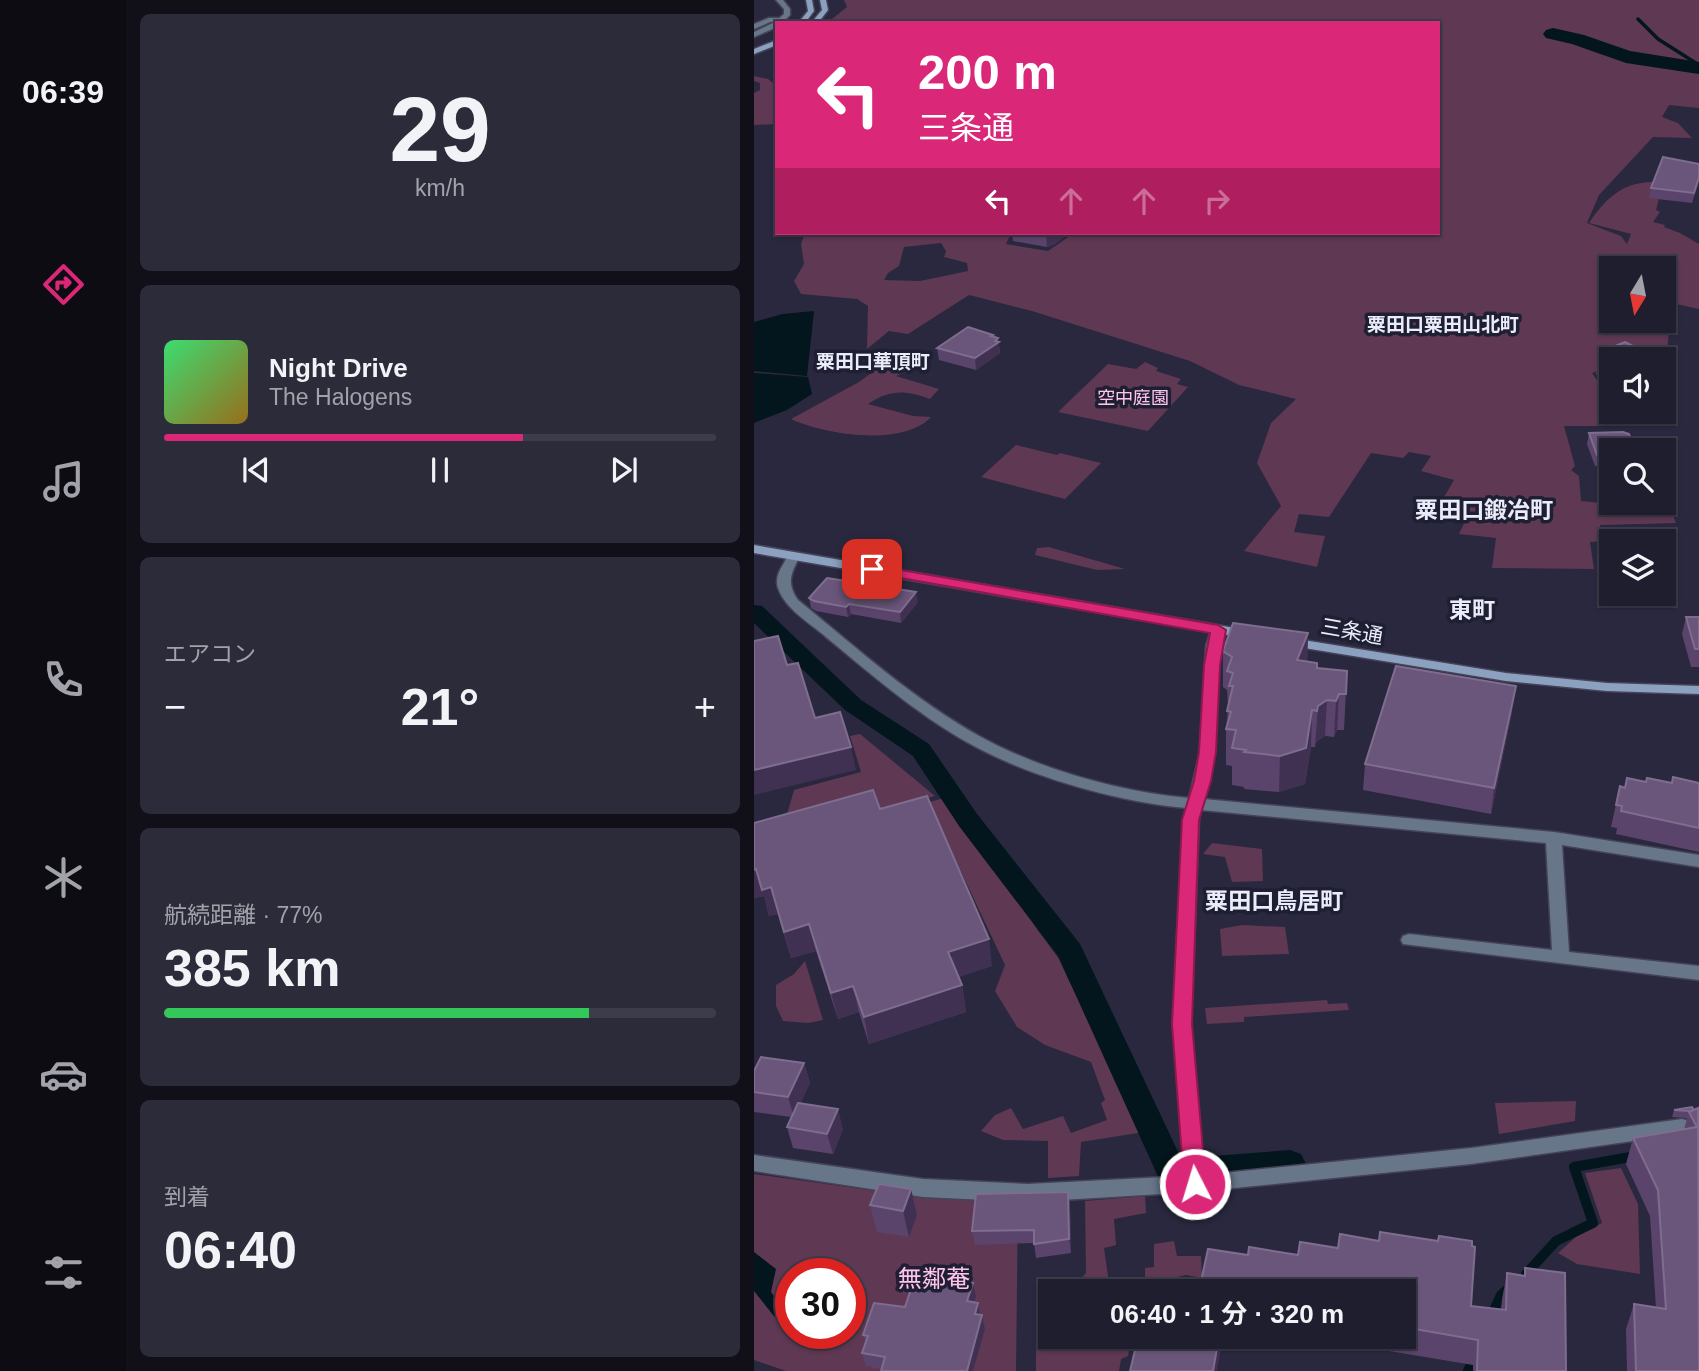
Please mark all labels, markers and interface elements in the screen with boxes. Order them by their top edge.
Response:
text: 200 m [918,45,1057,99]
icon: left [803,49,894,140]
text: 06:39 [22,74,104,110]
text: 29 [389,79,491,180]
text: 三条通 [918,110,1014,146]
text: km/h [415,175,465,201]
icon: left [979,182,1017,220]
icon: ahead [1052,182,1090,220]
icon: ahead [1125,182,1163,220]
icon: right [1198,182,1236,220]
north arrow [1599,256,1676,332]
map controls [1599,256,1676,606]
icon: directions [39,260,88,309]
district label: 粟田口粟田山北町 [1367,314,1519,335]
button: sound [1599,347,1676,424]
district label: 粟田口華頂町 [816,351,930,372]
text: Night Drive [269,353,408,383]
text: The Halogens [269,384,412,410]
park label: 空中庭園 [1097,388,1169,408]
button: search [1599,438,1676,515]
icon: previous [237,451,275,489]
icon: pause [421,451,459,489]
icon: next [605,451,643,489]
icon: music [39,457,88,506]
district label: 粟田口鍛冶町 [1415,497,1553,523]
button: layers [1599,529,1676,606]
pin [842,539,902,599]
icon: arrive [853,550,891,588]
district label: 東町 [1449,597,1495,623]
street label: 三条通 [1319,614,1385,648]
text: エアコン [164,641,256,667]
icon: phone [39,655,88,704]
text: 21° [401,678,479,736]
text: − [164,686,186,728]
text: + [694,686,716,728]
icon: climate [39,853,88,902]
district label: 粟田口鳥居町 [1205,888,1343,914]
text: 航続距離 · 77% [164,902,322,928]
text: 385 km [164,939,340,997]
icon: car [39,1050,88,1099]
position arrow [1158,1147,1232,1221]
text: 到着 [164,1184,210,1210]
text: 06:40 [164,1221,297,1279]
icon: filters [39,1248,88,1297]
speed limit sign: 30 [775,1258,866,1349]
park label: 無鄰菴 [898,1265,970,1292]
text: 06:40 · 1 分 · 320 m [1110,1299,1344,1329]

